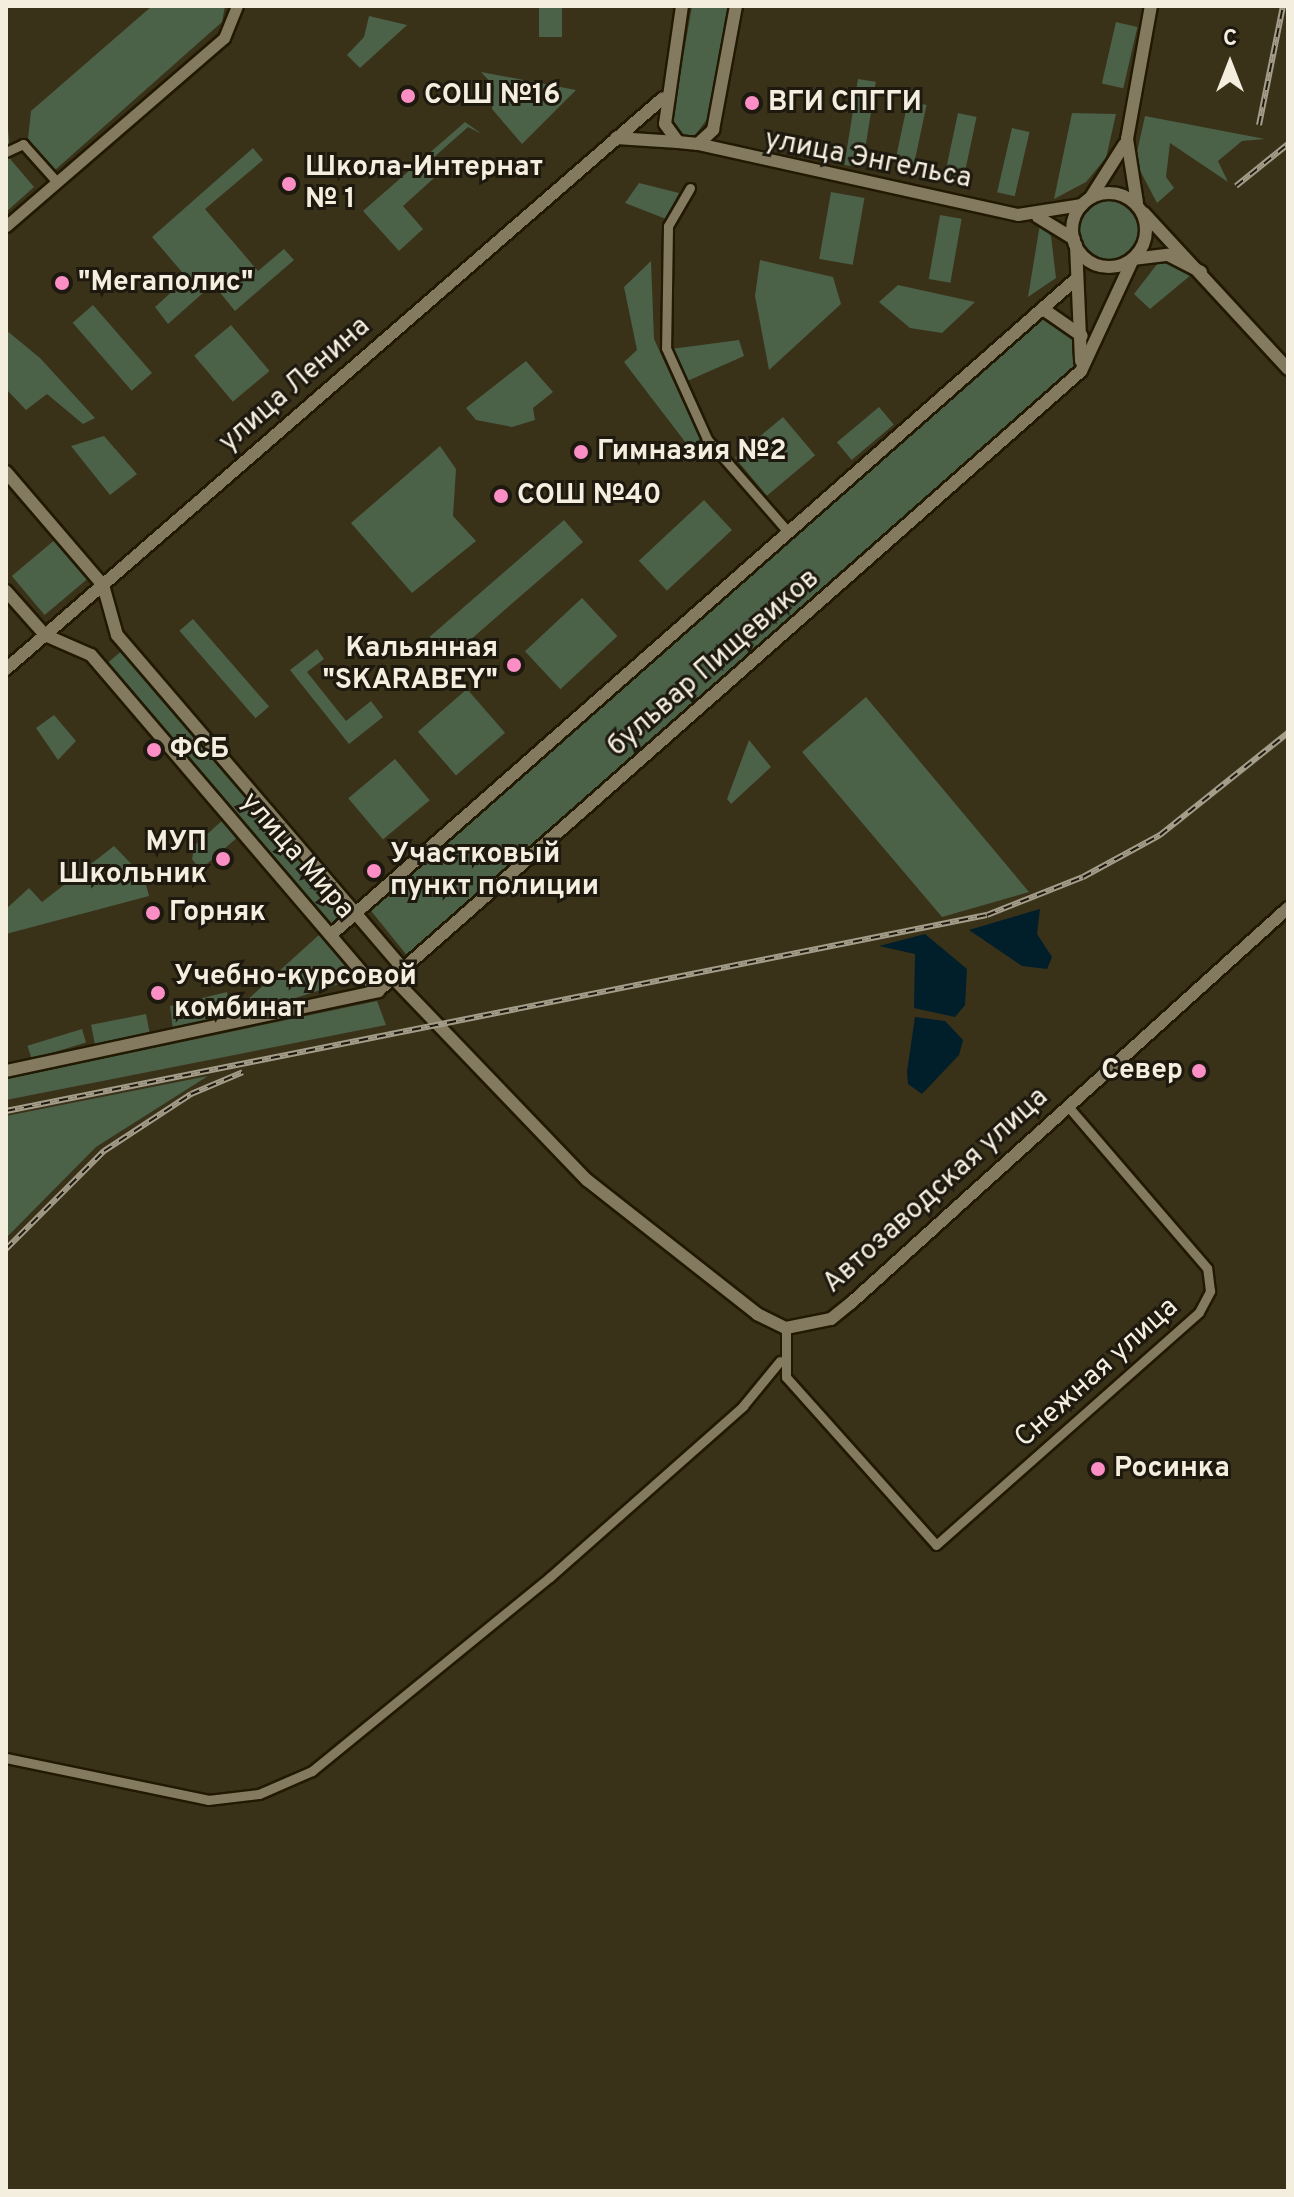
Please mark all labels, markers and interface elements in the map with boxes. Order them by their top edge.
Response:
north arrow [1190,24,1270,104]
text: С [1223,26,1237,53]
place label: СОШ №16 [424,79,560,113]
place label: ВГИ СПГГИ [768,86,922,120]
marker: СОШ №16 [399,87,417,105]
marker: ВГИ СПГГИ [743,94,761,112]
street label: улица Энгельса [762,123,974,197]
place label: Школа-Интернат № 1 [305,151,543,217]
marker: Школа-Интернат № 1 [280,175,298,193]
place label: "Мегаполис" [78,266,253,300]
marker: "Мегаполис" [53,274,71,292]
street label: улица Ленина [213,310,377,460]
place label: Гимназия №2 [597,435,787,469]
marker: Гимназия №2 [572,443,590,461]
place label: СОШ №40 [517,479,661,513]
marker: СОШ №40 [492,487,510,505]
street label: бульвар Пищевиков [601,562,827,764]
place label: Кальянная "SKARABEY" [322,632,498,698]
marker: Кальянная "SKARABEY" [505,656,523,674]
place label: ФСБ [170,733,229,767]
marker: ФСБ [145,741,163,759]
street label: улица Мира [233,786,361,926]
place label: МУП Школьник [59,826,207,892]
place label: Участковый пункт полиции [390,838,599,904]
marker: МУП Школьник [214,850,232,868]
marker: Участковый пункт полиции [365,862,383,880]
place label: Горняк [169,896,266,930]
marker: Горняк [144,904,162,922]
place label: Учебно-курсовой комбинат [174,960,417,1026]
marker: Учебно-курсовой комбинат [149,984,167,1002]
place label: Север [1101,1054,1183,1088]
marker: Север [1190,1062,1208,1080]
street label: Автозаводская улица [817,1081,1055,1301]
street label: Снежная улица [1008,1291,1186,1455]
place label: Росинка [1114,1452,1230,1486]
marker: Росинка [1089,1460,1107,1478]

